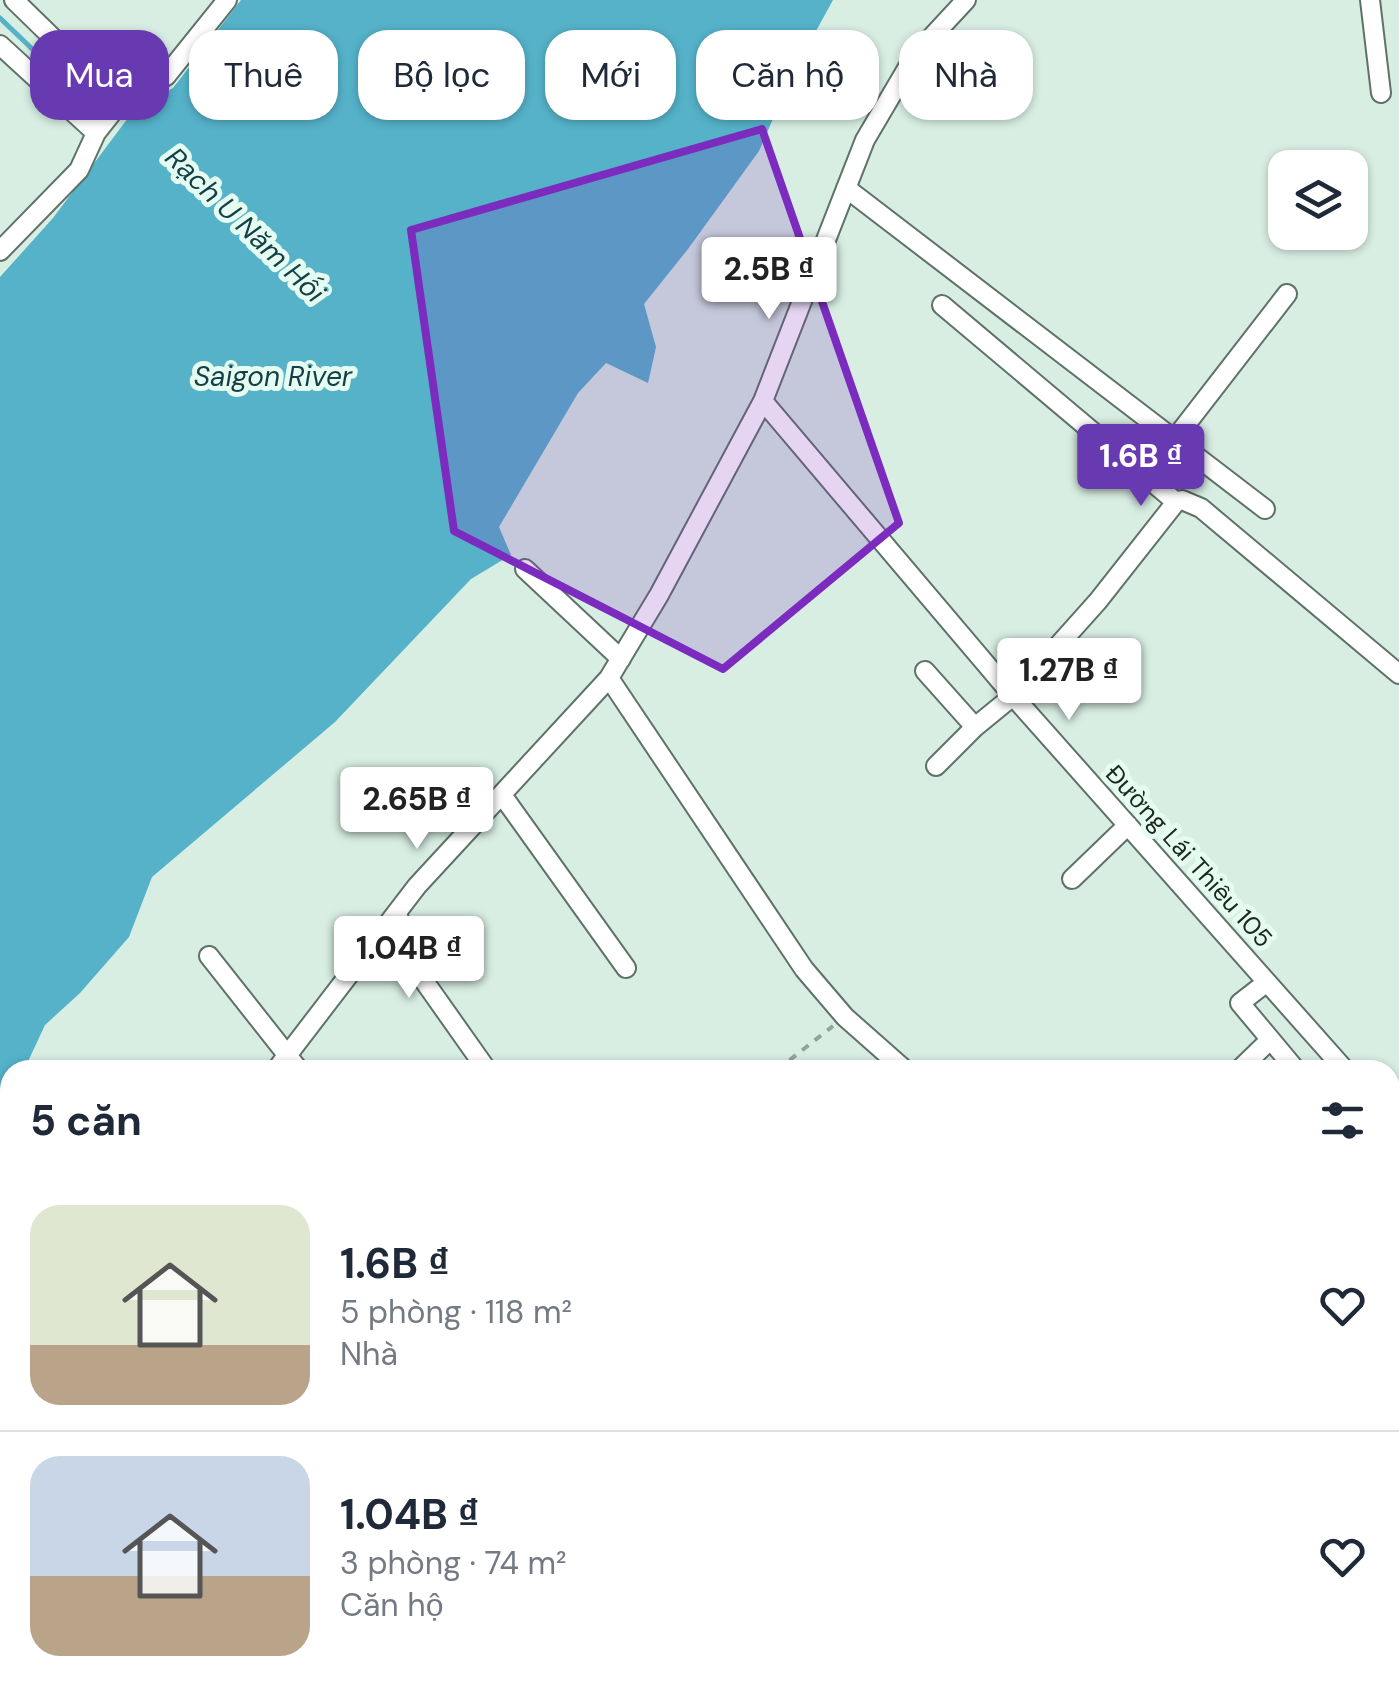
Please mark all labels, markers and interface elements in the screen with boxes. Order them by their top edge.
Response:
chip: Mua [30,30,169,120]
chip: Thuê [189,30,338,120]
chip: Bộ lọc [358,30,525,120]
chip: Mới [545,30,676,120]
chip: Căn hộ [696,30,879,120]
chip: Nhà [899,30,1033,120]
water label: Rạch U Năm Hối [157,139,334,312]
map controls [1268,150,1368,250]
button: layers [1268,150,1368,250]
pin: 2.5B ₫ [688,237,850,322]
text: 2.5B ₫ [724,248,814,290]
water label: Saigon River [194,358,353,395]
pin: 1.6B ₫ [1060,424,1222,509]
text: 1.6B ₫ [1099,435,1183,477]
pin: 1.27B ₫ [977,638,1161,723]
text: 1.27B ₫ [1019,649,1119,691]
street label: Đường Lái Thiêu 105 [1098,758,1280,954]
pin: 2.65B ₫ [325,767,509,852]
text: 2.65B ₫ [362,778,472,820]
pin: 1.04B ₫ [317,916,501,1001]
text: 1.04B ₫ [356,927,462,969]
text: 5 căn [30,1093,142,1148]
icon: filters [1315,1093,1370,1148]
text: 1.6B ₫ [340,1236,449,1291]
icon: home [110,1245,230,1365]
icon: heart [1315,1278,1370,1333]
text: 5 phòng · 118 m² [340,1291,572,1333]
text: Nhà [340,1333,398,1375]
text: 1.04B ₫ [340,1487,479,1542]
icon: home [110,1496,230,1616]
icon: heart [1315,1529,1370,1584]
text: 3 phòng · 74 m² [340,1542,567,1584]
text: Căn hộ [340,1584,443,1626]

